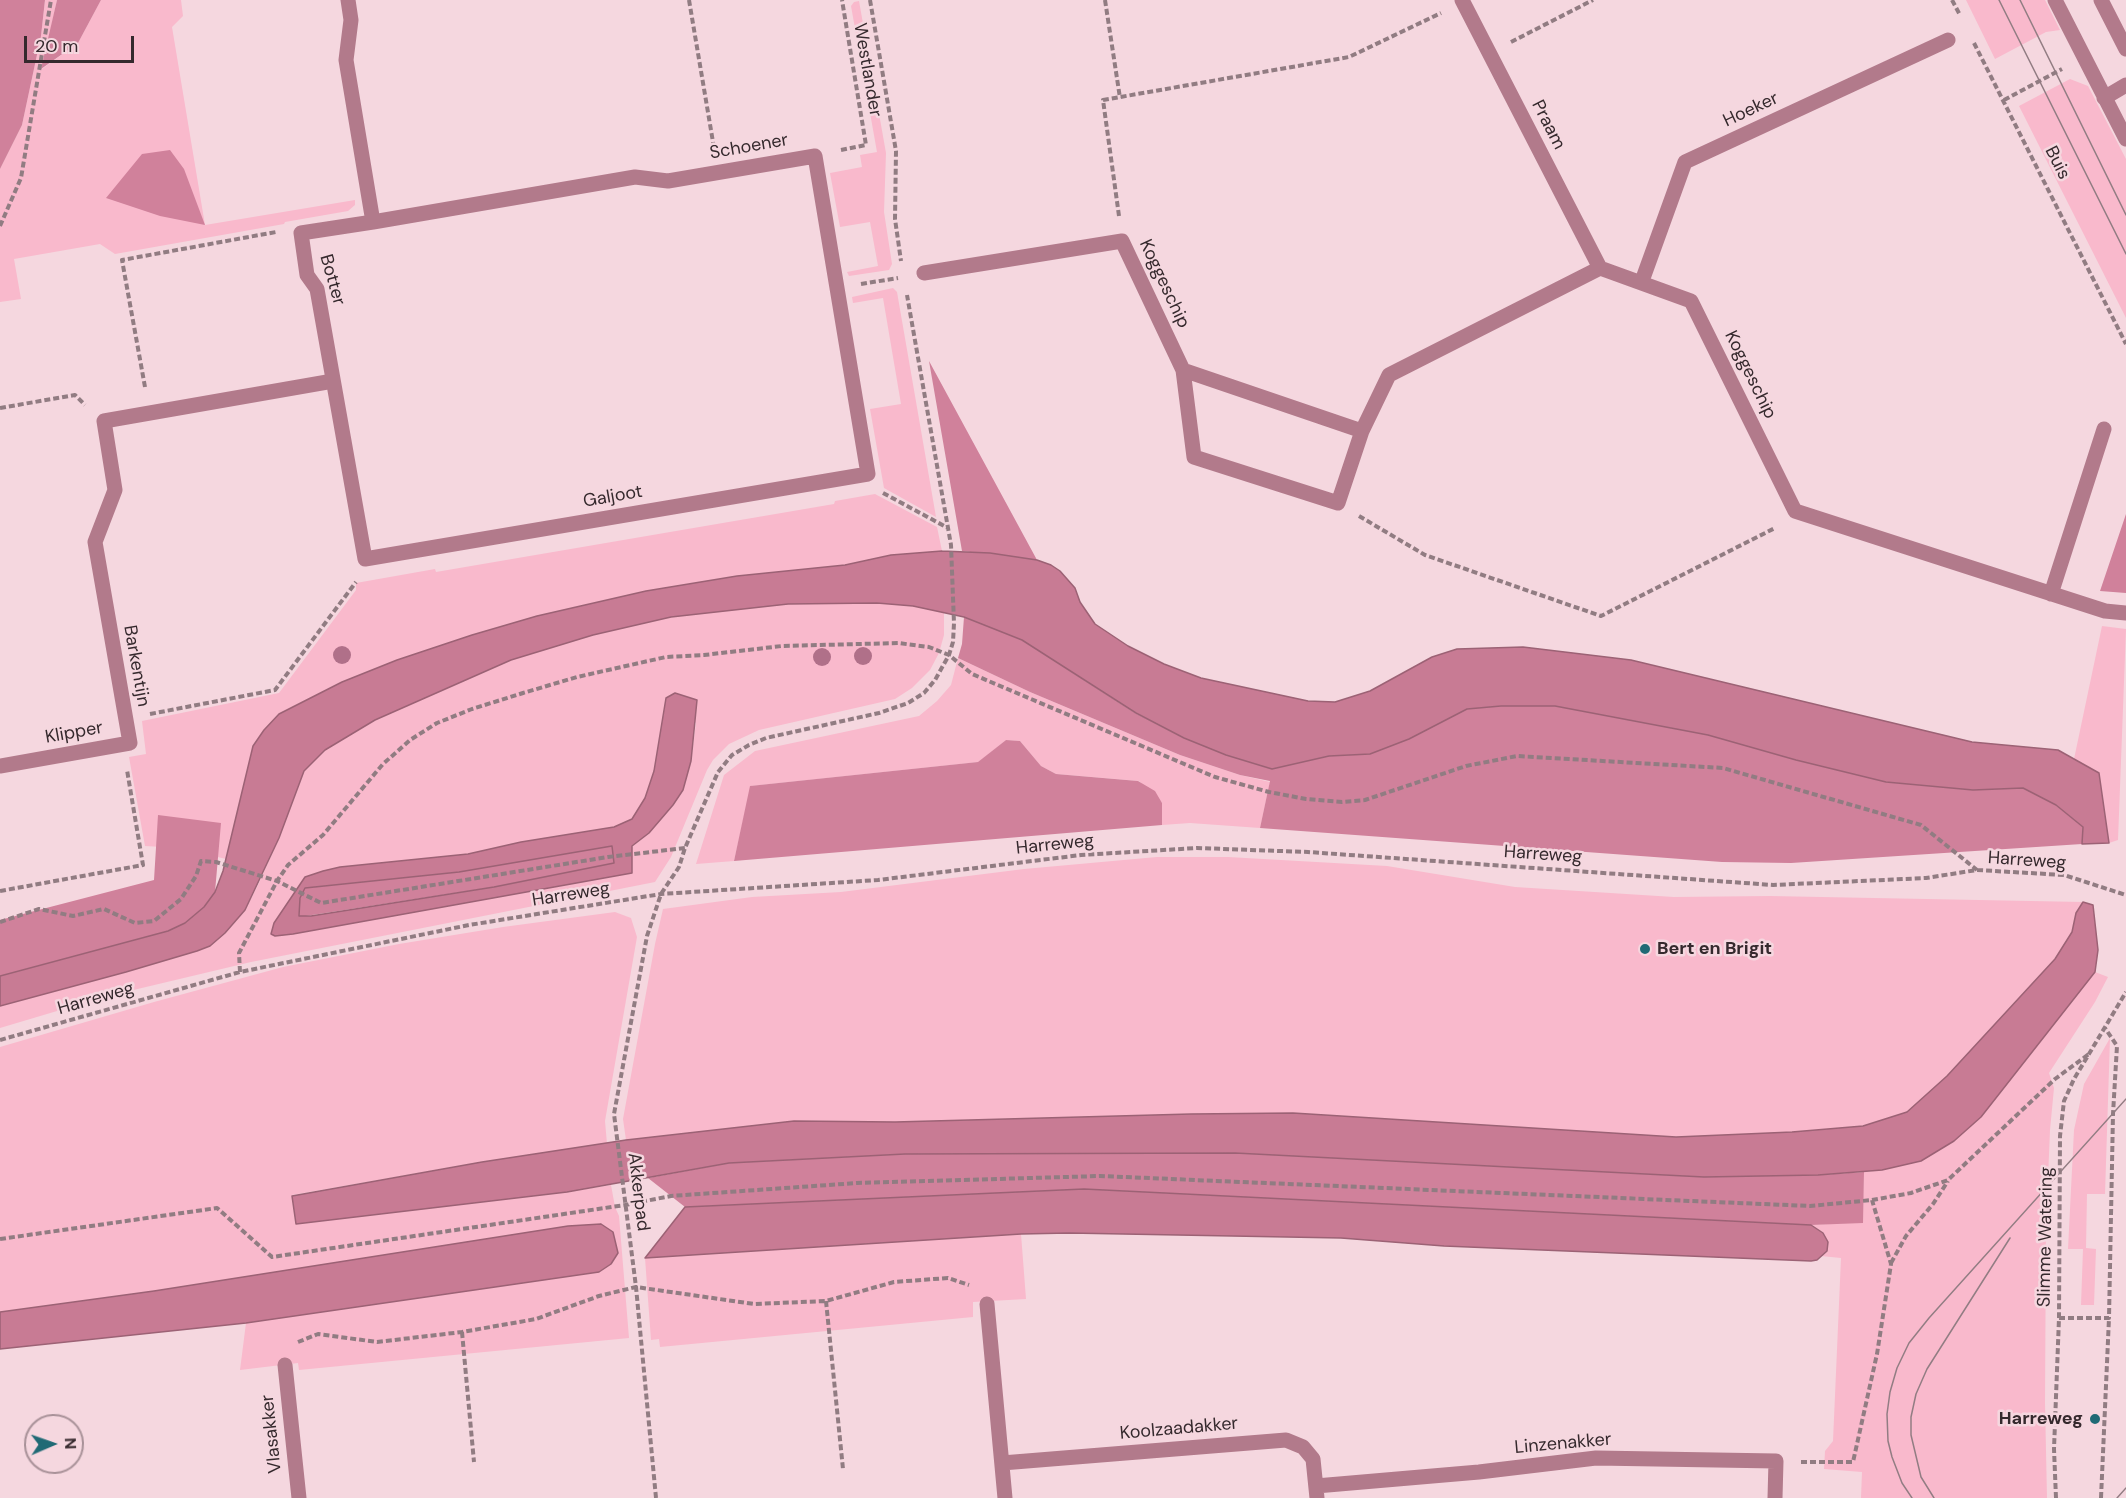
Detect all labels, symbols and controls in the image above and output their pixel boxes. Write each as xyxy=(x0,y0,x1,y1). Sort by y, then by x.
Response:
street label: Westlander xyxy=(848,21,886,119)
scale bar xyxy=(27,24,136,62)
text: 20 m xyxy=(35,34,78,58)
street label: Hoeker xyxy=(1720,88,1782,132)
street label: Praam xyxy=(1526,97,1570,153)
street label: Schoener xyxy=(708,129,790,165)
street label: Buis xyxy=(2040,143,2074,183)
street label: Koggeschip xyxy=(1134,236,1194,332)
street label: Botter xyxy=(314,252,350,308)
street label: Koggeschip xyxy=(1719,327,1781,423)
street label: Galjoot xyxy=(582,481,644,513)
street label: Barkentijn xyxy=(118,624,154,708)
street label: Klipper xyxy=(43,717,105,749)
street label: Harreweg xyxy=(1015,830,1095,860)
street label: Harreweg xyxy=(1503,841,1583,869)
street label: Harreweg xyxy=(1987,847,2067,875)
street label: Harreweg xyxy=(531,878,611,912)
place label: Bert en Brigit xyxy=(1657,938,1772,960)
marker: Bert en Brigit xyxy=(1638,942,1652,956)
street label: Harreweg xyxy=(55,978,137,1020)
street label: Akkerpad xyxy=(622,1152,654,1232)
street label: Slimme Watering xyxy=(2034,1167,2058,1307)
street label: Vlasakker xyxy=(257,1394,287,1474)
place label: Harreweg xyxy=(1999,1408,2083,1430)
marker: Harreweg xyxy=(2088,1412,2102,1426)
street label: Koolzaadakker xyxy=(1119,1413,1239,1445)
north arrow xyxy=(24,1414,84,1474)
street label: Linzenakker xyxy=(1514,1429,1612,1459)
text: N xyxy=(60,1437,81,1450)

